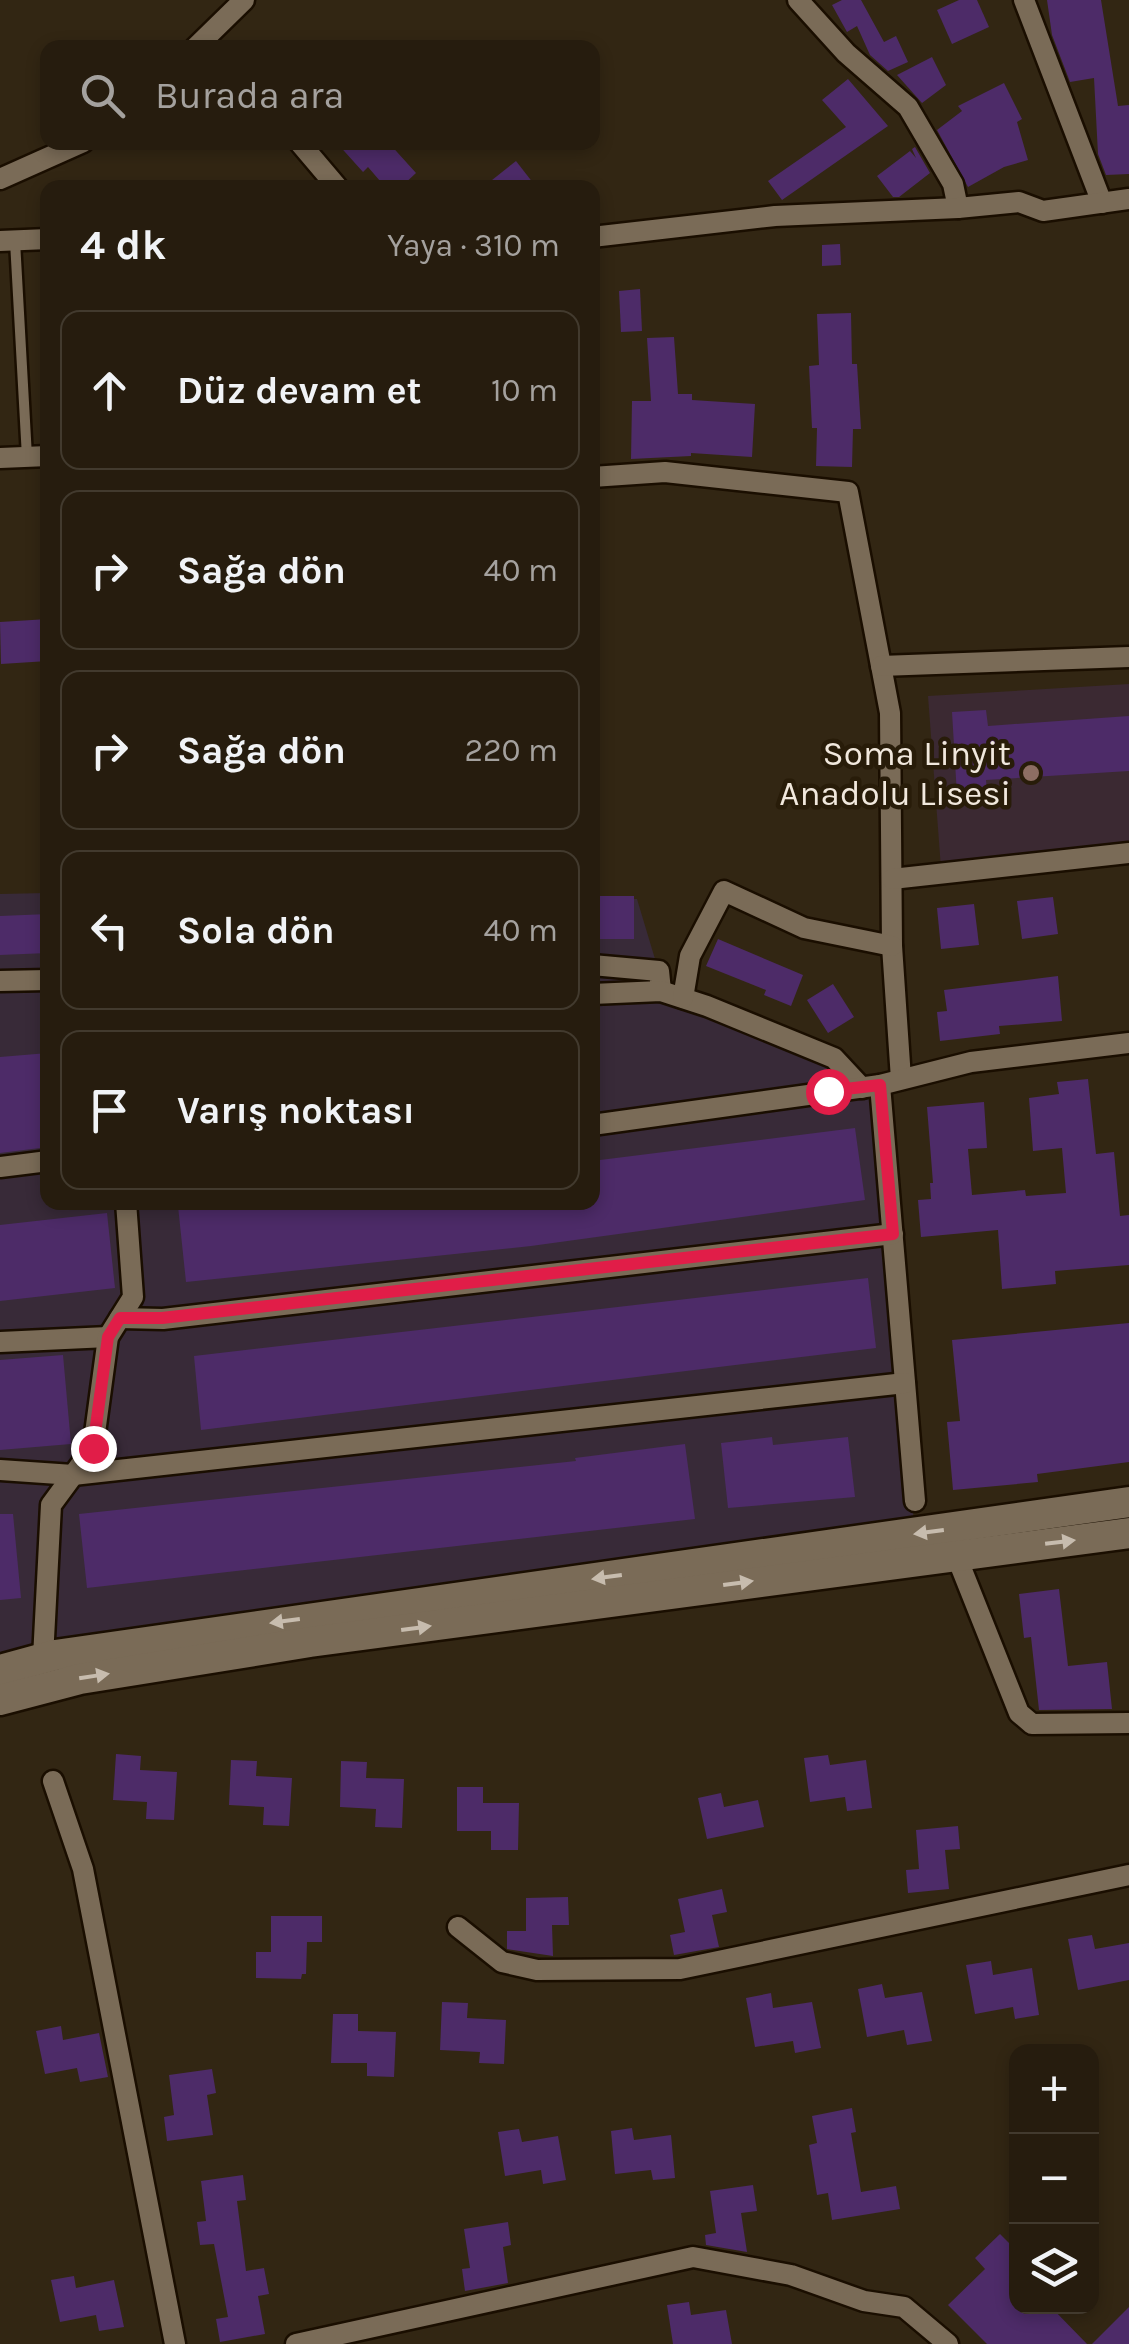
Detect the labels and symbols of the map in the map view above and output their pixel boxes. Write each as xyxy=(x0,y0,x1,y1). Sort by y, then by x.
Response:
place label: Soma Linyit Anadolu Lisesi xyxy=(779,733,1011,814)
marker: Soma Linyit Anadolu Lisesi xyxy=(1020,762,1042,784)
route start xyxy=(806,1069,852,1115)
route end xyxy=(71,1426,117,1472)
one-way arrow xyxy=(912,1524,944,1540)
one-way arrow xyxy=(1045,1534,1076,1550)
one-way arrow xyxy=(590,1569,622,1585)
one-way arrow xyxy=(722,1574,754,1590)
one-way arrow xyxy=(269,1614,300,1630)
one-way arrow xyxy=(400,1619,432,1635)
one-way arrow xyxy=(79,1668,111,1684)

